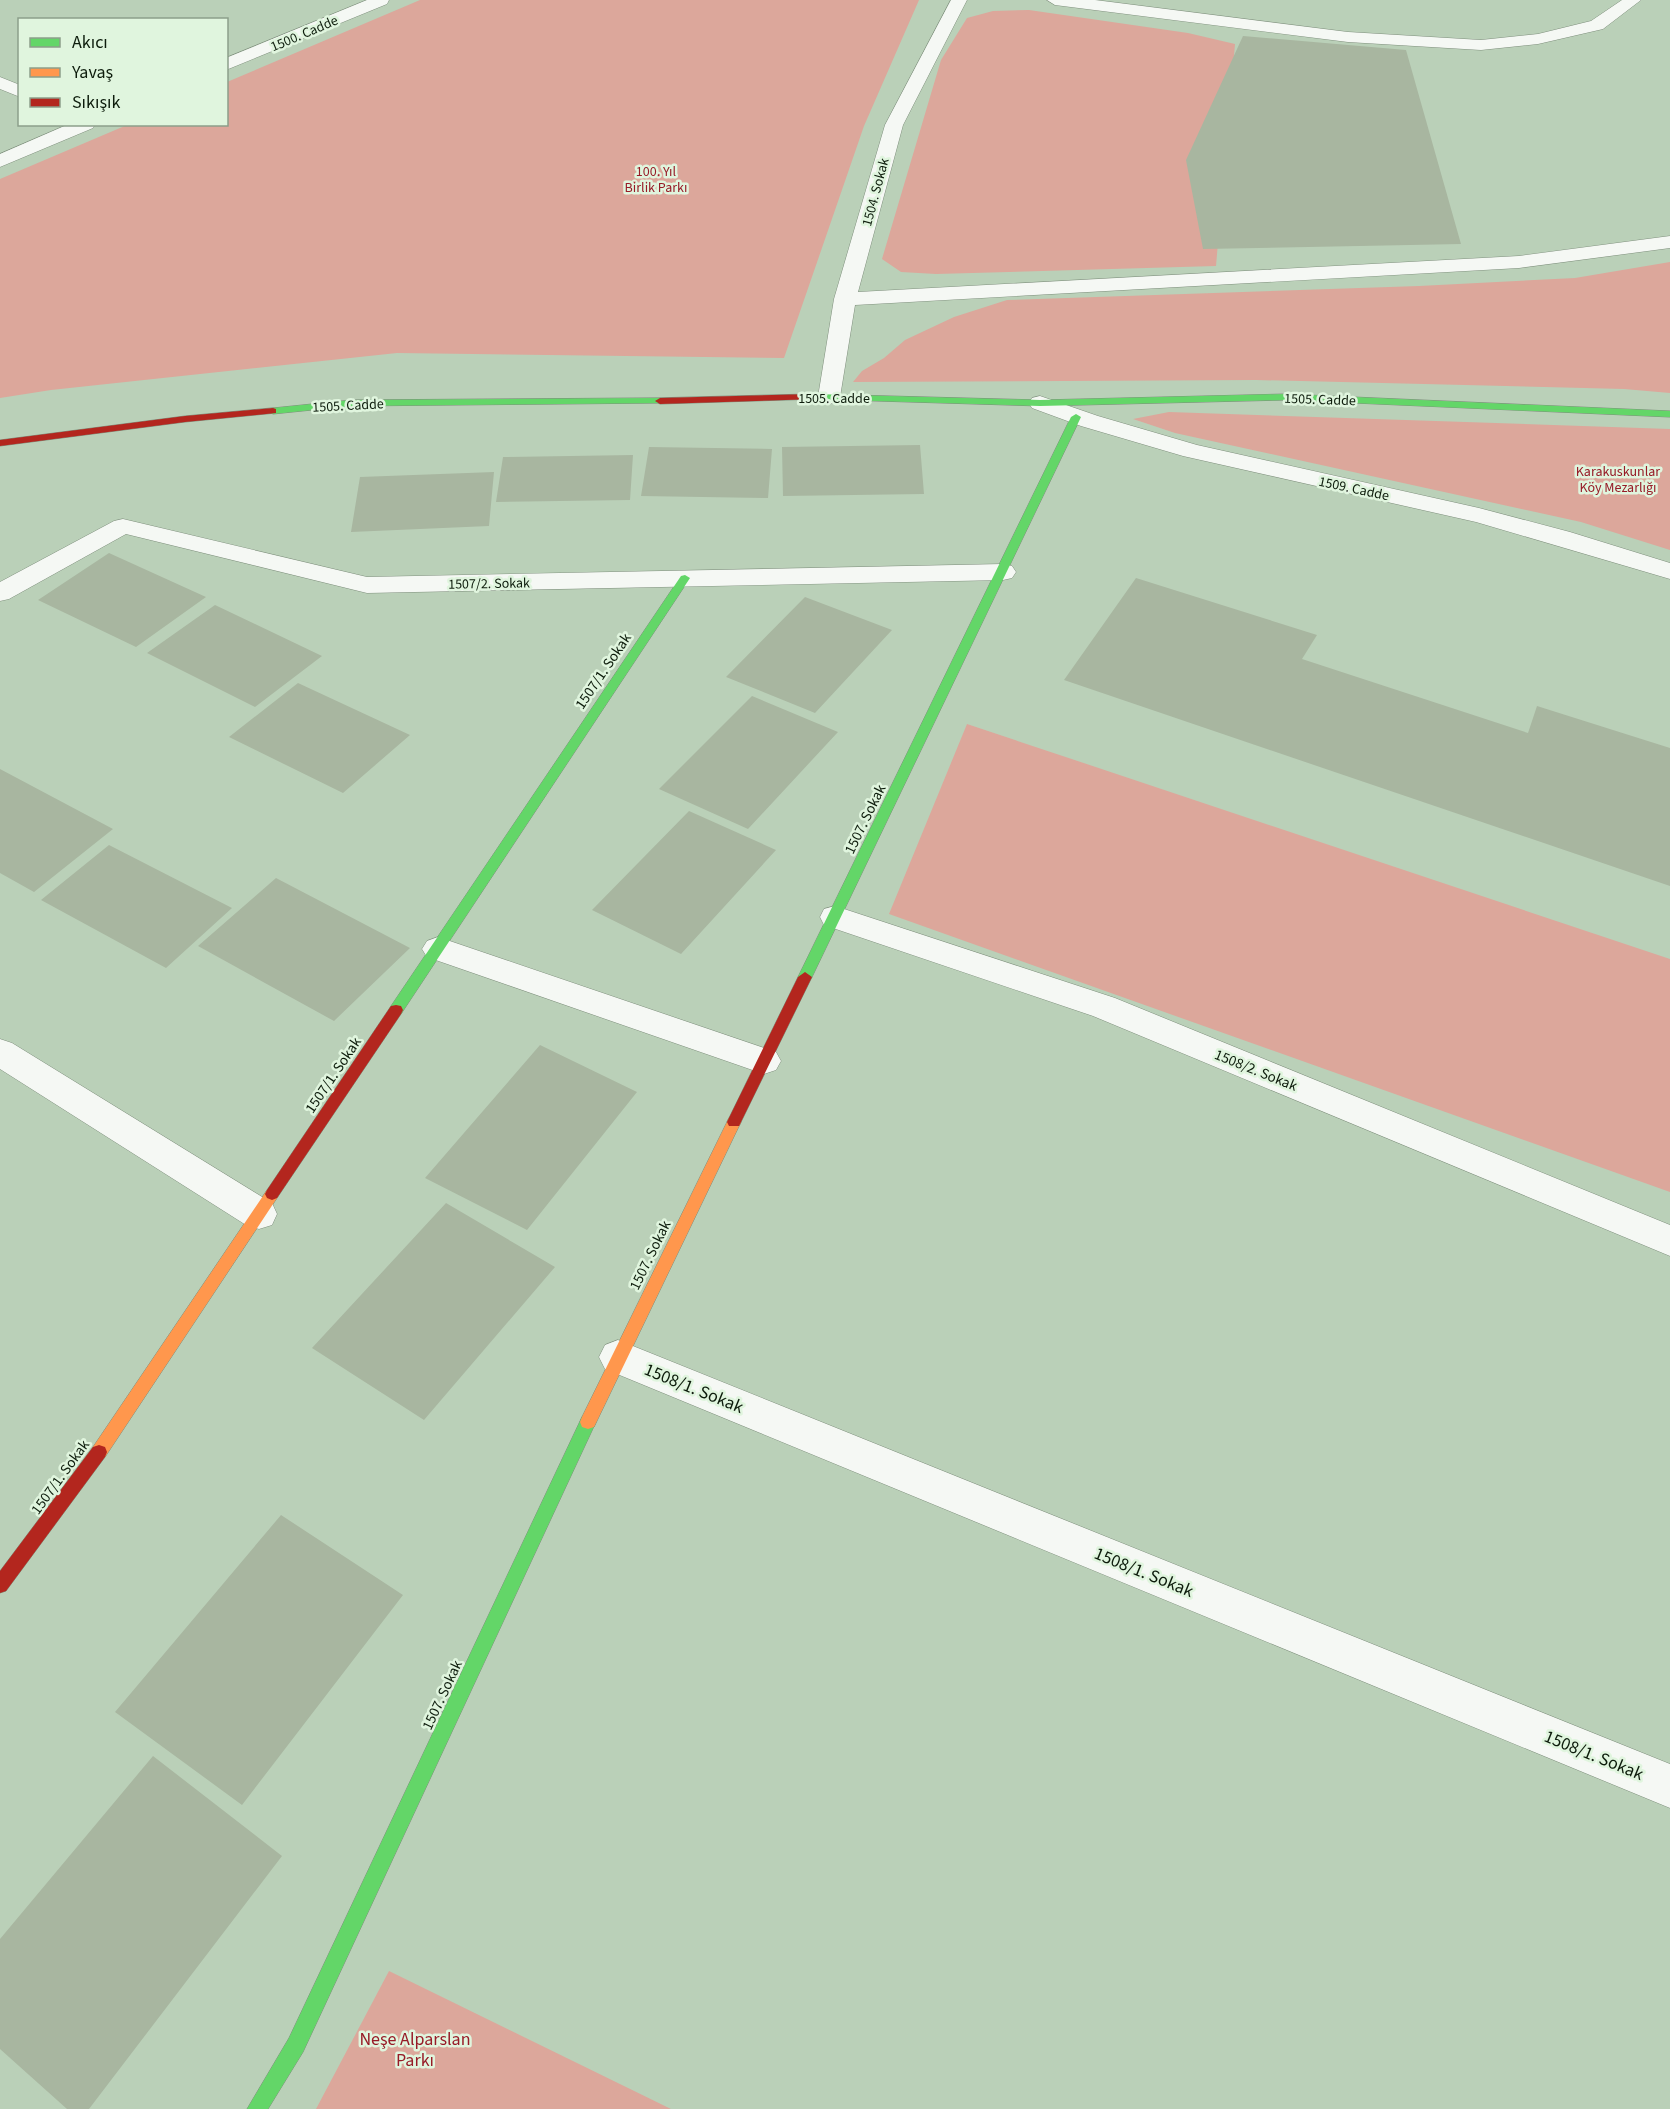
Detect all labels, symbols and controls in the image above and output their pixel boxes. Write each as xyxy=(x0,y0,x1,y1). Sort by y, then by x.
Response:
street label: 1500. Cadde xyxy=(268,11,341,57)
legend xyxy=(18,18,228,126)
text: Akıcı xyxy=(72,30,108,55)
text: Yavaş xyxy=(71,60,113,85)
text: Sıkışık xyxy=(72,90,120,115)
street label: 1504. Sokak xyxy=(857,156,895,229)
park label: 100. Yıl Birlik Parkı xyxy=(625,162,687,198)
street label: 1505. Cadde xyxy=(798,389,870,409)
street label: 1505. Cadde xyxy=(1284,389,1356,411)
street label: 1505. Cadde xyxy=(312,394,384,418)
park label: Karakuskunlar Köy Mezarlığı xyxy=(1576,462,1660,498)
street label: 1509. Cadde xyxy=(1317,472,1391,506)
street label: 1507/2. Sokak xyxy=(448,573,530,595)
street label: 1507/1. Sokak xyxy=(570,629,637,713)
street label: 1507. Sokak xyxy=(840,780,892,858)
street label: 1507/1. Sokak xyxy=(300,1033,367,1117)
street label: 1508/2. Sokak xyxy=(1211,1044,1301,1097)
street label: 1507. Sokak xyxy=(625,1216,677,1294)
street label: 1508/1. Sokak xyxy=(640,1357,747,1420)
street label: 1507/1. Sokak xyxy=(26,1435,95,1519)
street label: 1508/1. Sokak xyxy=(1090,1541,1197,1604)
street label: 1507. Sokak xyxy=(417,1656,468,1734)
street label: 1508/1. Sokak xyxy=(1540,1724,1647,1787)
park label: Neşe Alparslan Parkı xyxy=(359,2027,471,2073)

